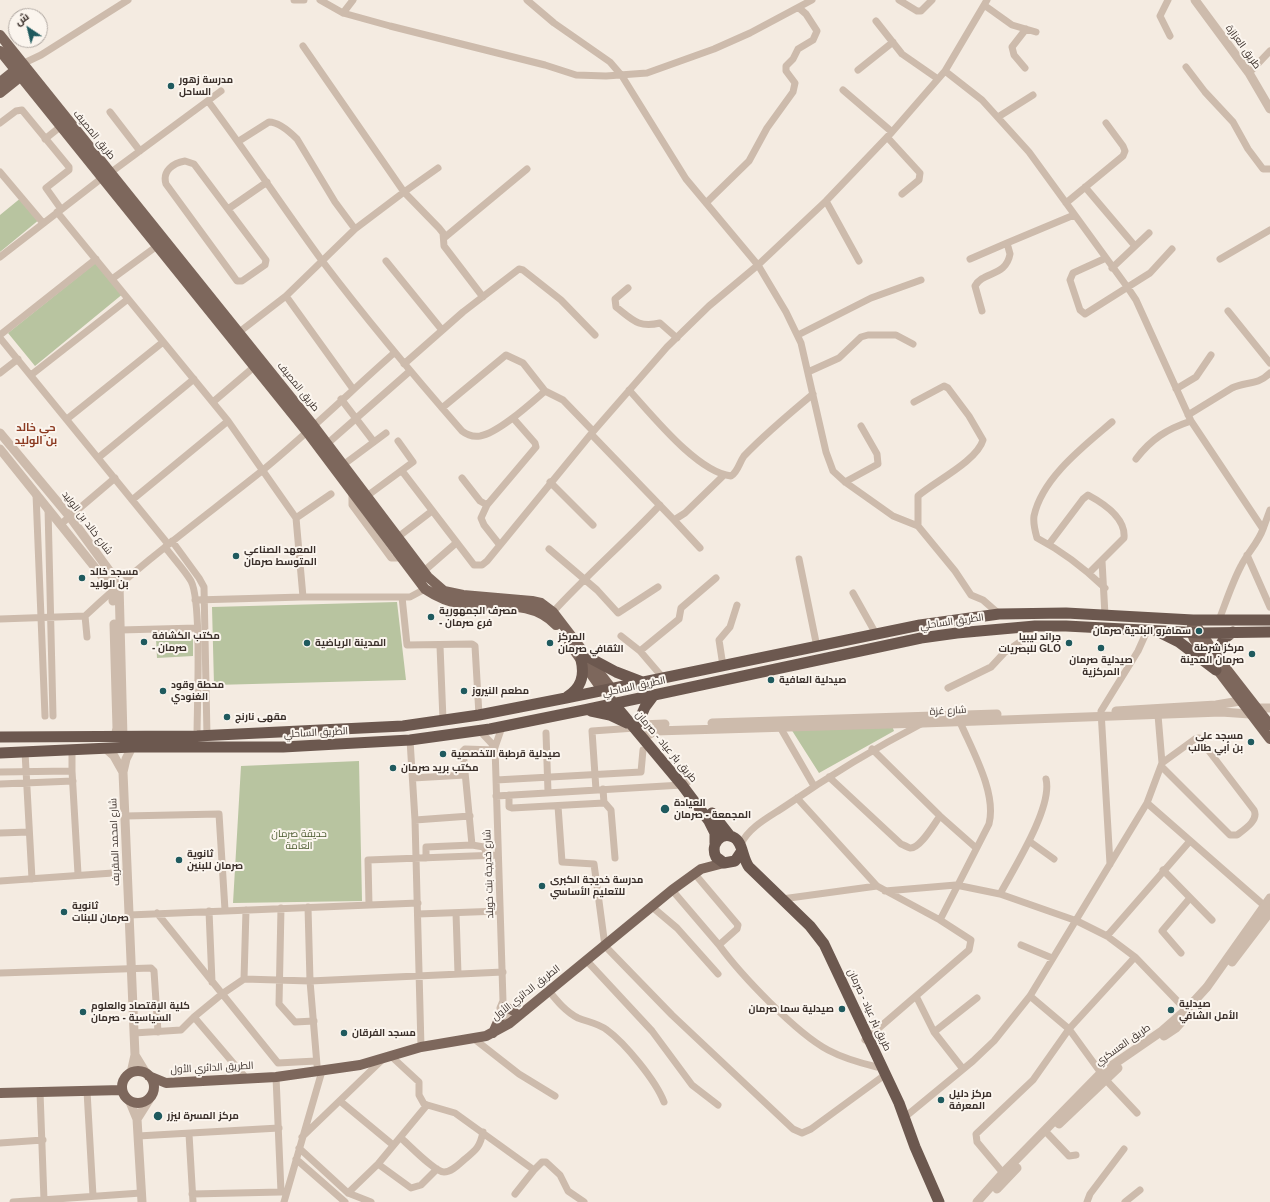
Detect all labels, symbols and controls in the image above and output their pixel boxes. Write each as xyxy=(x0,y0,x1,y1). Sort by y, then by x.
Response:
north arrow xyxy=(8,8,48,48)
text: ش xyxy=(12,10,31,28)
street label: طريق العزازة xyxy=(1223,23,1263,71)
place label: مدرسة زهور الساحل xyxy=(179,74,233,98)
marker: مدرسة زهور الساحل xyxy=(166,81,176,91)
street label: طريق المصيف xyxy=(71,108,117,162)
street label: طريق المصيف xyxy=(275,360,321,414)
district label: حي خالد بن الوليد xyxy=(15,421,57,447)
street label: شارع خالد بن الوليد xyxy=(59,489,115,557)
place label: المعهد الصناعي المتوسط صرمان xyxy=(244,544,317,568)
marker: المعهد الصناعي المتوسط صرمان xyxy=(231,551,241,561)
place label: مسجد خالد بن الوليد xyxy=(90,566,138,590)
marker: مسجد خالد بن الوليد xyxy=(77,573,87,583)
place label: مصرف الجمهورية - فرع صرمان xyxy=(439,605,517,628)
marker: مصرف الجمهورية - فرع صرمان xyxy=(426,612,436,622)
street label: الطريق الساحلي xyxy=(919,612,985,632)
place label: سمافرو البلدية صرمان xyxy=(1093,625,1191,637)
marker: سمافرو البلدية صرمان xyxy=(1194,626,1204,636)
place label: مكتب الكشافة - صرمان xyxy=(152,630,220,654)
place label: المركز الثقافي صرمان xyxy=(558,631,624,654)
place label: جراند ليبيا للبصريات GLO xyxy=(998,631,1061,654)
marker: مكتب الكشافة - صرمان xyxy=(139,637,149,647)
place label: المدينة الرياضية xyxy=(315,637,386,649)
marker: المدينة الرياضية xyxy=(302,638,312,648)
marker: المركز الثقافي صرمان xyxy=(545,638,555,648)
marker: جراند ليبيا للبصريات GLO xyxy=(1064,638,1074,648)
place label: مركز شرطة صرمان المدينة xyxy=(1180,642,1244,666)
marker: صيدلية صرمان المركزية xyxy=(1096,643,1106,653)
marker: مركز شرطة صرمان المدينة xyxy=(1247,649,1257,659)
place label: صيدلية صرمان المركزية xyxy=(1069,654,1133,678)
street label: الطريق الساحلي xyxy=(601,674,667,700)
place label: صيدلية العافية xyxy=(779,674,846,686)
marker: صيدلية العافية xyxy=(766,675,776,685)
place label: محطة وقود الغنودي xyxy=(171,679,224,702)
place label: مطعم النيروز xyxy=(472,685,529,697)
marker: محطة وقود الغنودي xyxy=(158,686,168,696)
marker: مطعم النيروز xyxy=(459,686,469,696)
street label: شارع غزة xyxy=(929,704,967,718)
street label: طريق بئر عياد - صرمان xyxy=(633,709,699,785)
place label: مقهى نارنج xyxy=(235,711,287,723)
marker: مقهى نارنج xyxy=(222,712,232,722)
street label: الطريق الساحلي xyxy=(284,725,348,741)
place label: مسجد علي بن أبي طالب xyxy=(1188,730,1243,754)
marker: مسجد علي بن أبي طالب xyxy=(1246,737,1256,747)
place label: صيدلية قرطبة التخصصية xyxy=(451,748,560,760)
marker: صيدلية قرطبة التخصصية xyxy=(438,749,448,759)
place label: مكتب بريد صرمان xyxy=(401,762,478,774)
marker: مكتب بريد صرمان xyxy=(388,763,398,773)
place label: العيادة المجمعة - صرمان xyxy=(674,797,751,820)
street label: شارع امحمد المقريف xyxy=(107,798,123,886)
marker: العيادة المجمعة - صرمان xyxy=(659,803,671,815)
park label: حديقة صرمان العامة xyxy=(271,828,327,852)
street label: شارع خديجة بنت خويلد xyxy=(481,829,497,919)
place label: ثانوية صرمان للبنين xyxy=(187,848,243,872)
marker: ثانوية صرمان للبنين xyxy=(174,855,184,865)
place label: مدرسة خديجة الكبرى للتعليم الأساسي xyxy=(550,874,643,898)
marker: مدرسة خديجة الكبرى للتعليم الأساسي xyxy=(537,881,547,891)
place label: ثانوية صرمان للبنات xyxy=(72,900,129,924)
marker: ثانوية صرمان للبنات xyxy=(59,907,69,917)
street label: الطريق الدائري الأول xyxy=(490,963,562,1023)
street label: طريق بئر عياد - صرمان xyxy=(845,967,893,1053)
place label: صيدلية الأمل الشافي xyxy=(1179,998,1238,1022)
place label: كلية الإقتصاد والعلوم السياسية - صرمان xyxy=(91,1000,190,1024)
place label: صيدلية سما صرمان xyxy=(749,1003,834,1015)
marker: صيدلية سما صرمان xyxy=(837,1004,847,1014)
marker: صيدلية الأمل الشافي xyxy=(1166,1005,1176,1015)
marker: كلية الإقتصاد والعلوم السياسية - صرمان xyxy=(78,1007,88,1017)
street label: طريق العسكري xyxy=(1093,1022,1153,1068)
place label: مسجد الفرقان xyxy=(352,1027,416,1039)
marker: مسجد الفرقان xyxy=(339,1028,349,1038)
street label: الطريق الدائري الأول xyxy=(170,1060,254,1076)
place label: مركز دليل المعرفة xyxy=(949,1088,992,1112)
marker: مركز دليل المعرفة xyxy=(936,1095,946,1105)
marker: مركز المسرة ليزر xyxy=(152,1110,164,1122)
place label: مركز المسرة ليزر xyxy=(167,1110,239,1122)

